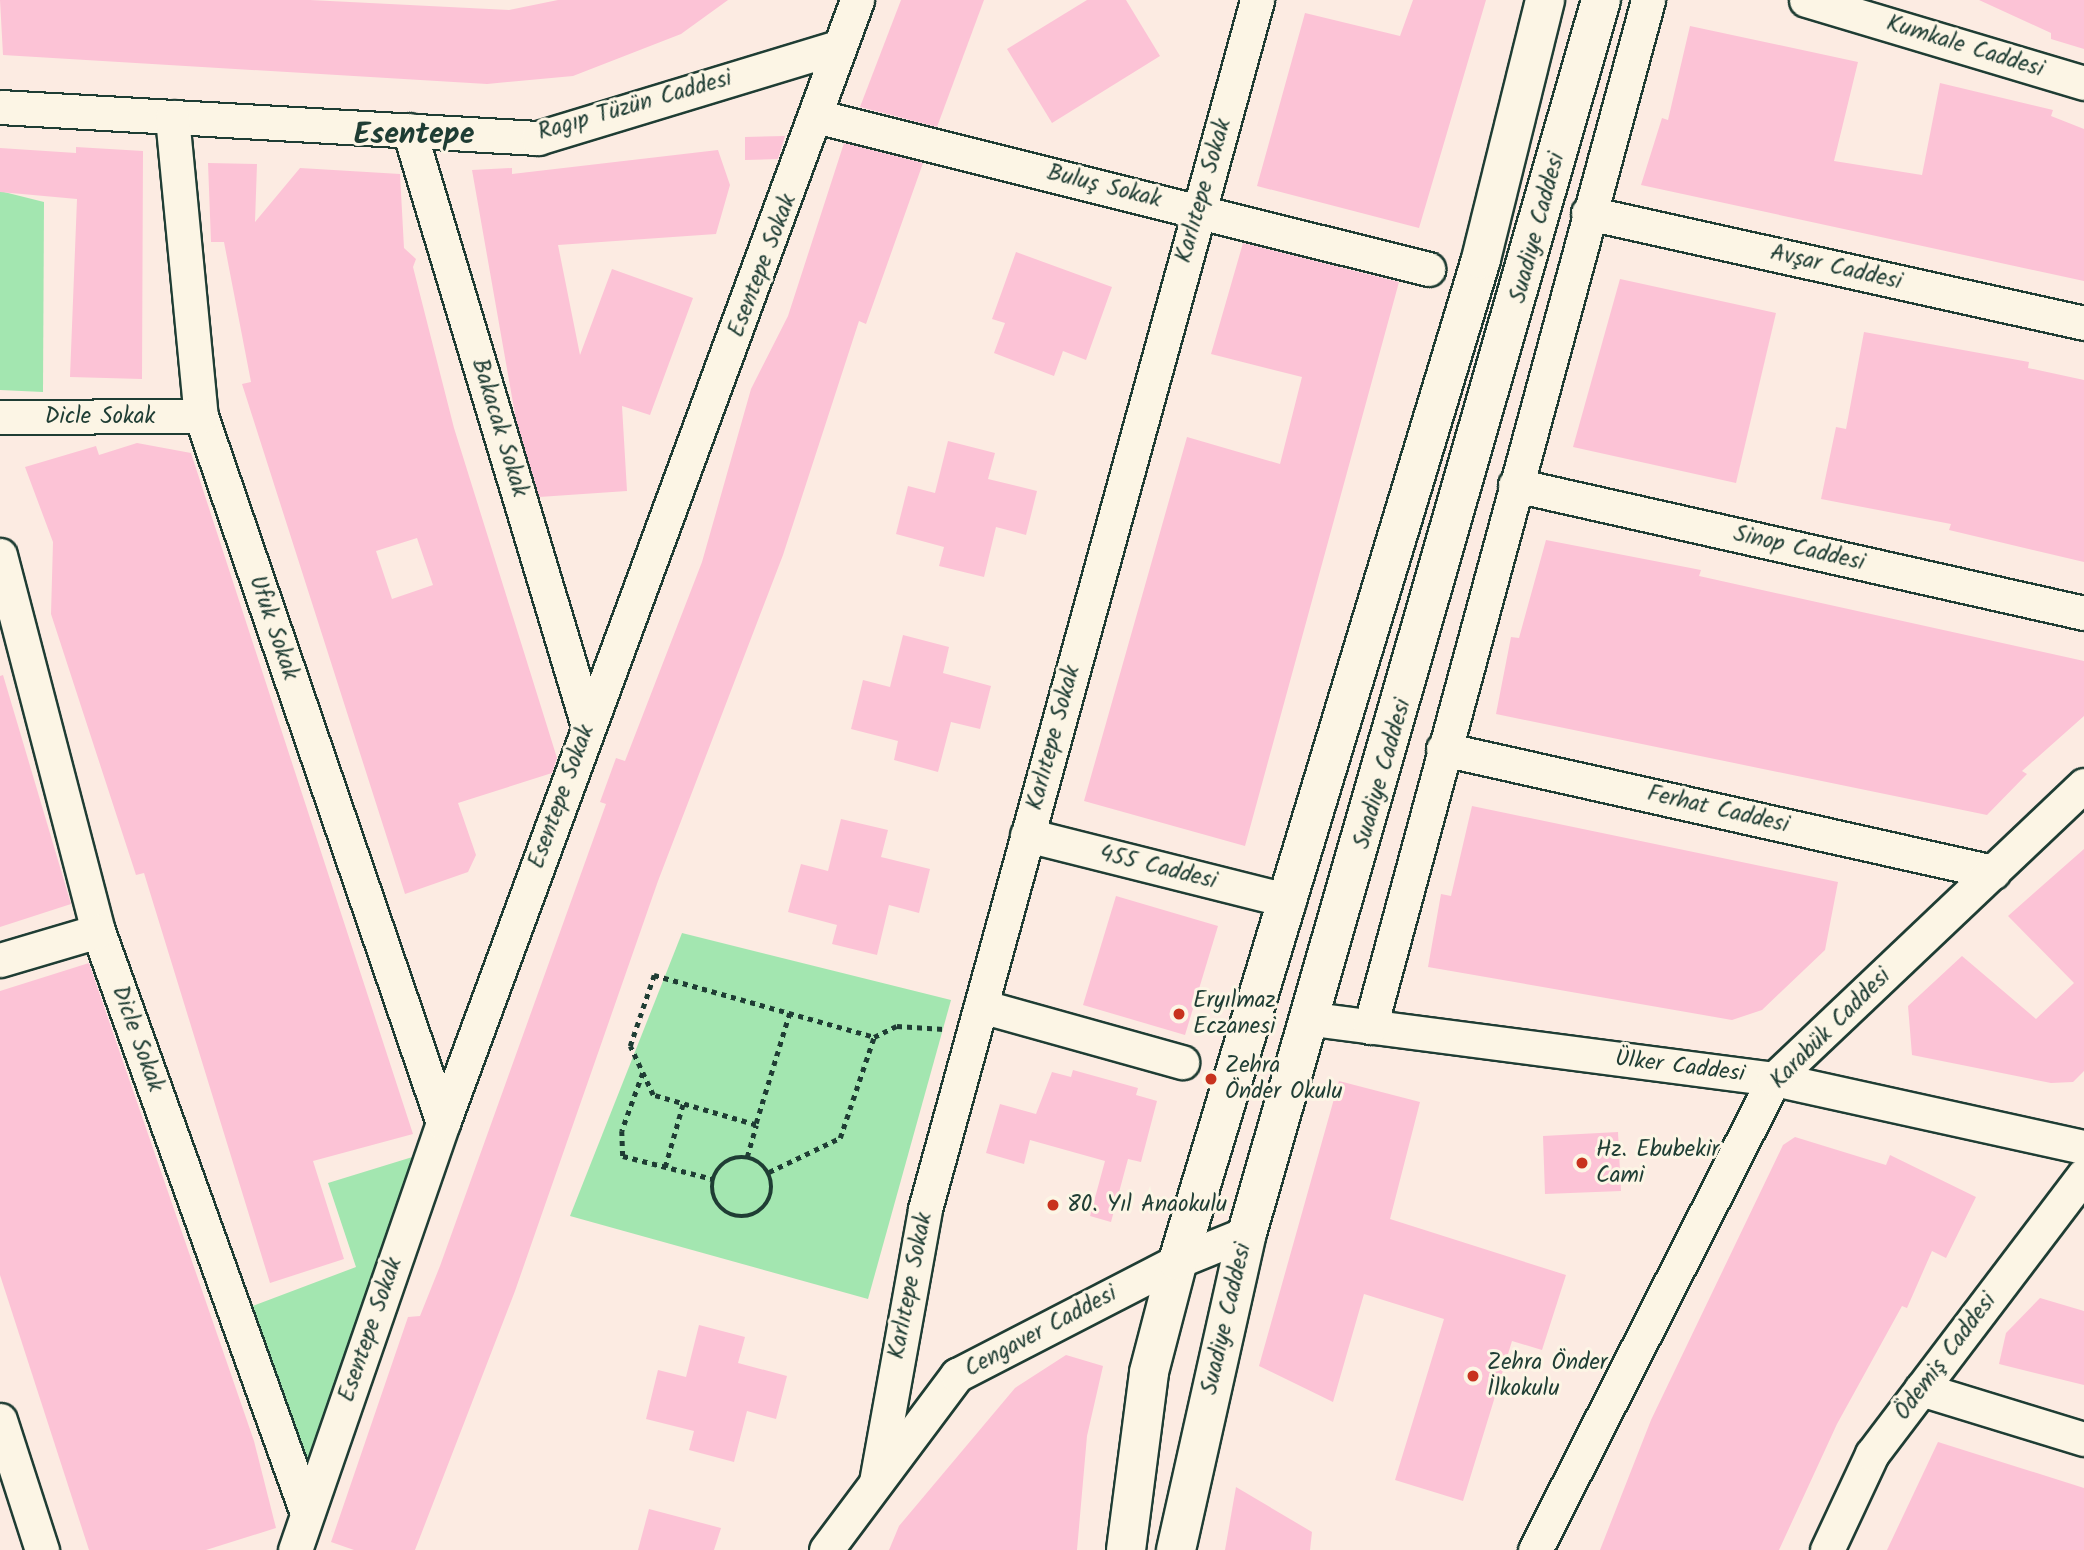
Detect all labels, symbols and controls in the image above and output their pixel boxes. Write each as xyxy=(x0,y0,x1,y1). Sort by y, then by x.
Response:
street label: Kumkale Caddesi xyxy=(1883,10,2047,84)
street label: Ragıp Tüzün Caddesi xyxy=(535,65,735,147)
street label: Karlıtepe Sokak xyxy=(1170,116,1238,266)
district label: Esentepe xyxy=(354,117,474,153)
street label: Suadiye Caddesi xyxy=(1505,150,1571,306)
street label: Buluş Sokak xyxy=(1044,160,1164,214)
street label: Esentepe Sokak xyxy=(723,191,803,341)
street label: Avşar Caddesi xyxy=(1767,239,1905,297)
street label: Bakacak Sokak xyxy=(465,356,533,500)
street label: Dicle Sokak xyxy=(45,403,155,431)
street label: Sinop Caddesi xyxy=(1731,521,1867,577)
street label: Ufuk Sokak xyxy=(242,572,304,684)
street label: Karlıtepe Sokak xyxy=(1021,663,1087,813)
street label: Suadiye Caddesi xyxy=(1348,696,1418,852)
street label: Esentepe Sokak xyxy=(523,721,601,873)
street label: Ferhat Caddesi xyxy=(1645,780,1791,840)
street label: 455 Caddesi xyxy=(1097,840,1219,896)
street label: Karabük Caddesi xyxy=(1765,963,1897,1095)
street label: Dicle Sokak xyxy=(105,982,169,1096)
place label: Eryılmaz Eczanesi xyxy=(1193,987,1276,1041)
marker: Eryılmaz Eczanesi xyxy=(1171,1006,1187,1022)
street label: Ülker Caddesi xyxy=(1614,1045,1746,1089)
place label: Zehra Önder Okulu xyxy=(1225,1052,1343,1106)
marker: Zehra Önder Okulu xyxy=(1203,1071,1219,1087)
place label: Hz. Ebubekir Cami xyxy=(1596,1136,1719,1190)
marker: Hz. Ebubekir Cami xyxy=(1574,1155,1590,1171)
place label: 80. Yıl Anaokulu xyxy=(1067,1191,1227,1219)
marker: 80. Yıl Anaokulu xyxy=(1045,1197,1061,1213)
street label: Karlıtepe Sokak xyxy=(883,1211,939,1361)
street label: Suadiye Caddesi xyxy=(1196,1241,1258,1397)
street label: Esentepe Sokak xyxy=(333,1254,409,1406)
street label: Cengaver Caddesi xyxy=(960,1280,1122,1384)
street label: Ödemiş Caddesi xyxy=(1889,1288,2003,1426)
place label: Zehra Önder İlkokulu xyxy=(1487,1349,1607,1403)
marker: Zehra Önder İlkokulu xyxy=(1465,1368,1481,1384)

